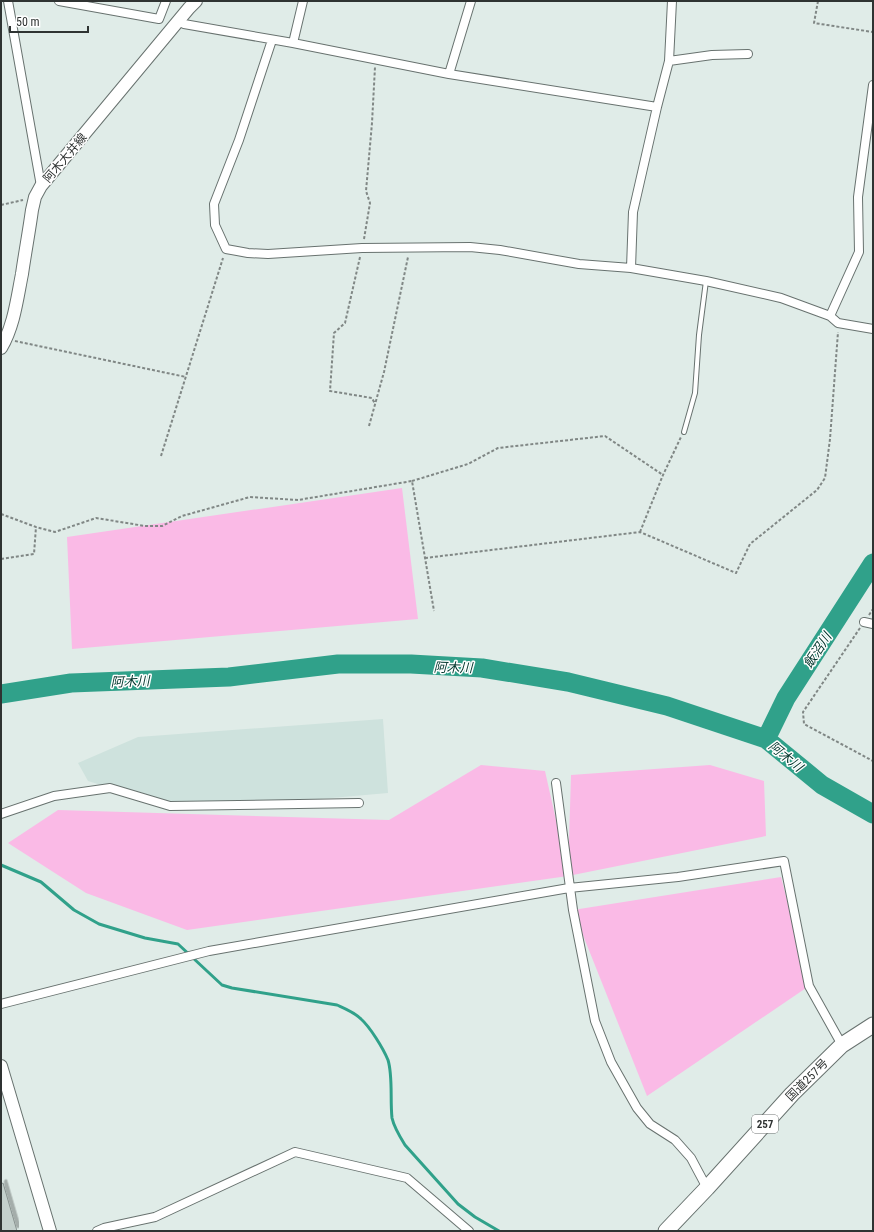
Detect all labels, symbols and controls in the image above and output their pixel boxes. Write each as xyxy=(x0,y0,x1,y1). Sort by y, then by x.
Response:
scale bar xyxy=(10,8,88,34)
text: 50 m xyxy=(16,15,40,29)
street label: 阿木大井線 xyxy=(40,131,90,185)
water label: 飯沼川 xyxy=(801,628,835,671)
water label: 阿木川 xyxy=(433,660,475,675)
water label: 阿木川 xyxy=(110,673,152,690)
water label: 阿木川 xyxy=(766,738,807,776)
street label: 国道257号 xyxy=(783,1056,831,1104)
road number: 257 xyxy=(752,1115,778,1133)

